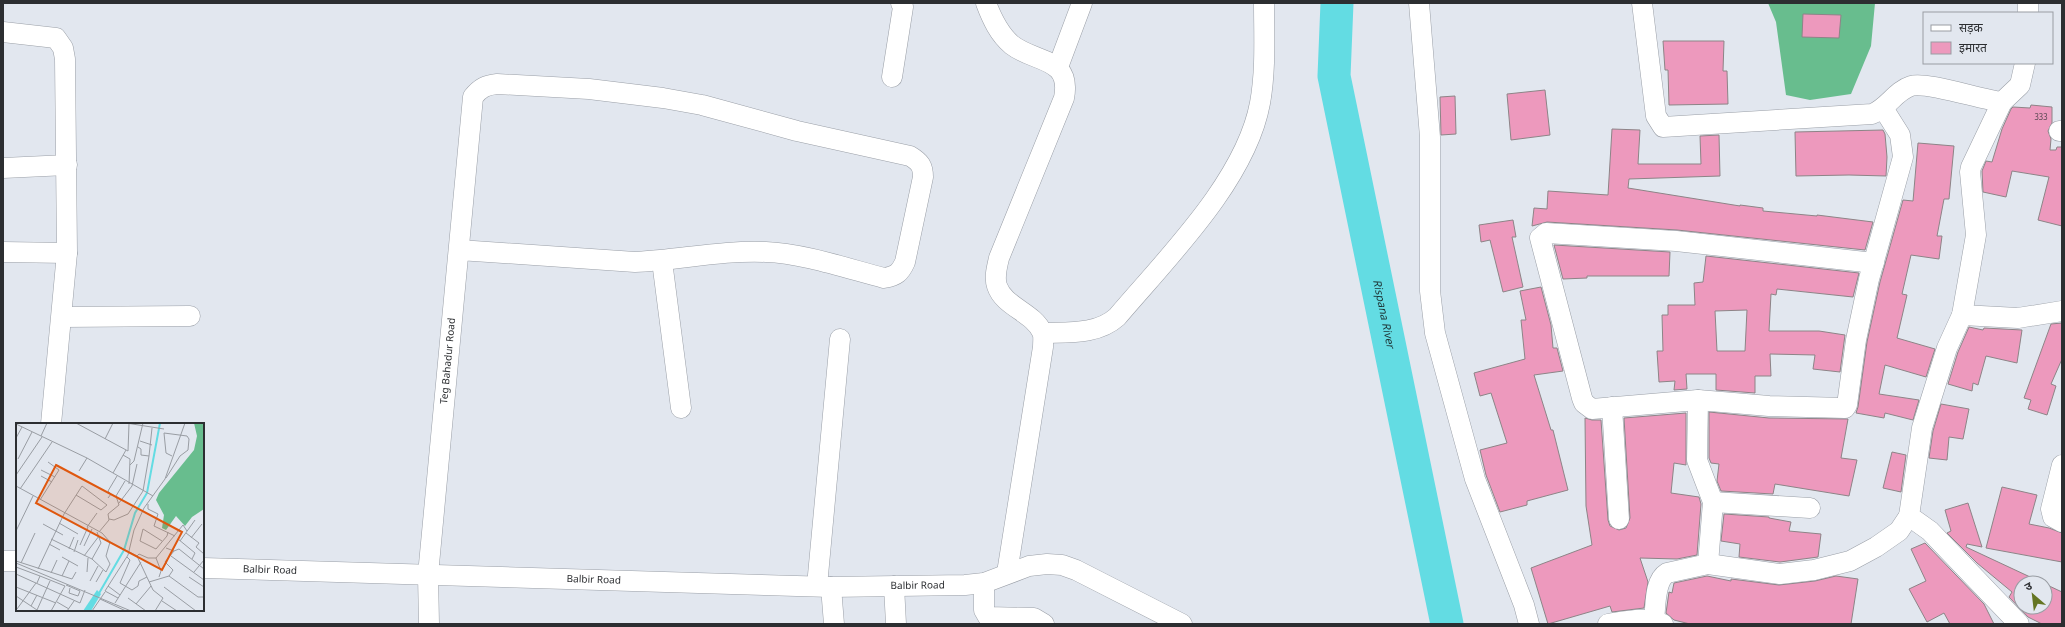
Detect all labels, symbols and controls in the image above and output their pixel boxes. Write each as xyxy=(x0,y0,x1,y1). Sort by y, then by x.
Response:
legend xyxy=(1923,12,2053,64)
text: सड़क xyxy=(1959,21,1984,37)
text: इमारत xyxy=(1959,41,1988,57)
house number: 333 xyxy=(2034,113,2048,123)
water label: Rispana River xyxy=(1369,278,1397,351)
street label: Teg Bahadur Road xyxy=(438,317,459,405)
inset map xyxy=(16,423,204,611)
street label: Balbir Road xyxy=(243,563,297,577)
street label: Balbir Road xyxy=(566,573,621,587)
north arrow xyxy=(2013,575,2053,615)
street label: Balbir Road xyxy=(890,579,945,593)
text: उ xyxy=(2023,579,2035,595)

